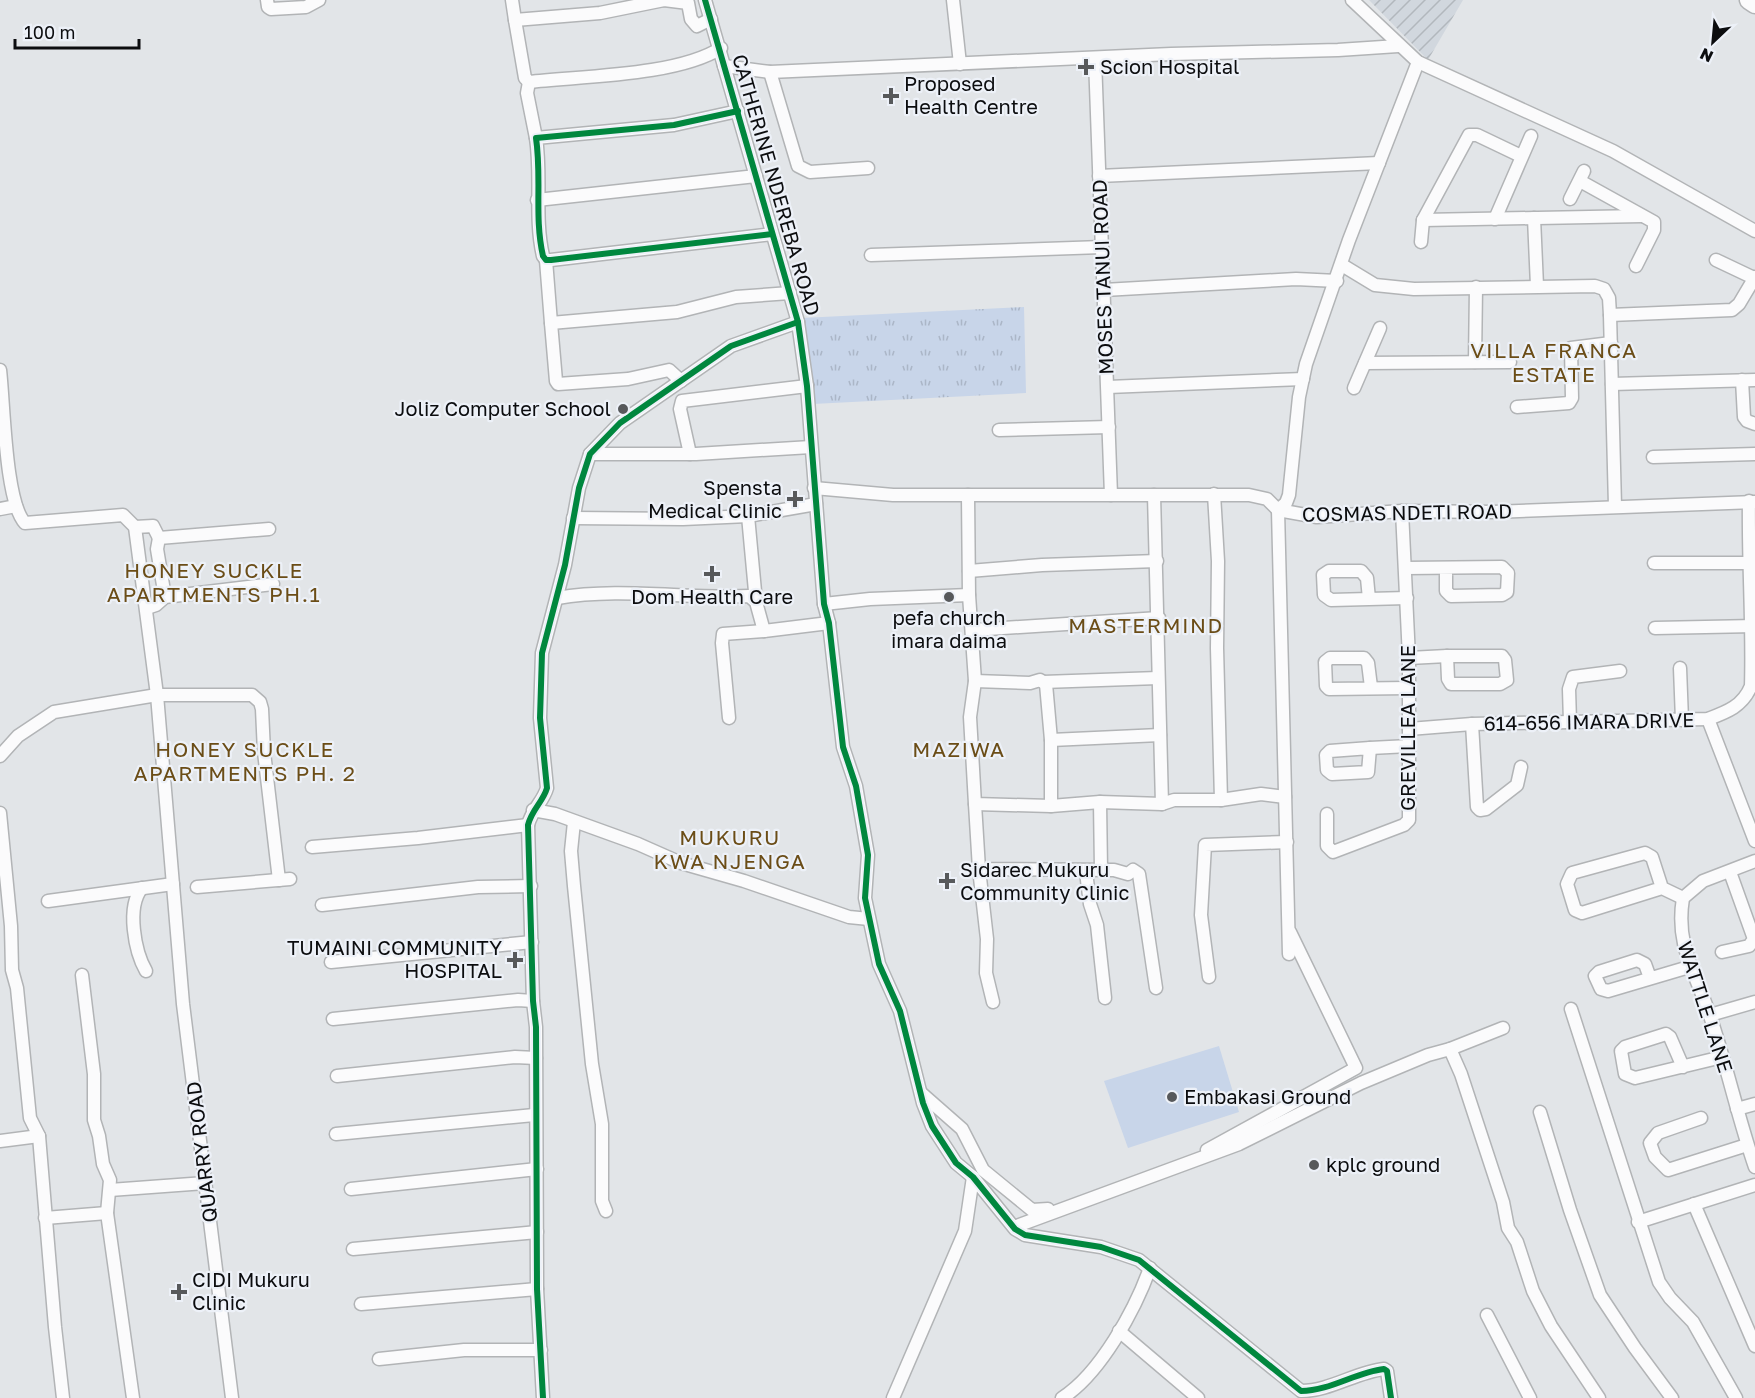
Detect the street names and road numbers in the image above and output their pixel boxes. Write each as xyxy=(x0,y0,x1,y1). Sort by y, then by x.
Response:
street label: CATHERINE NDEREBA ROAD xyxy=(728,51,826,318)
street label: MOSES TANUI ROAD xyxy=(1087,179,1117,375)
street label: COSMAS NDETI ROAD xyxy=(1302,498,1512,526)
street label: GREVILLEA LANE xyxy=(1395,645,1419,811)
street label: 614-656 IMARA DRIVE xyxy=(1483,707,1695,735)
street label: WATTLE LANE xyxy=(1673,938,1739,1075)
street label: QUARRY ROAD xyxy=(180,1080,222,1224)

